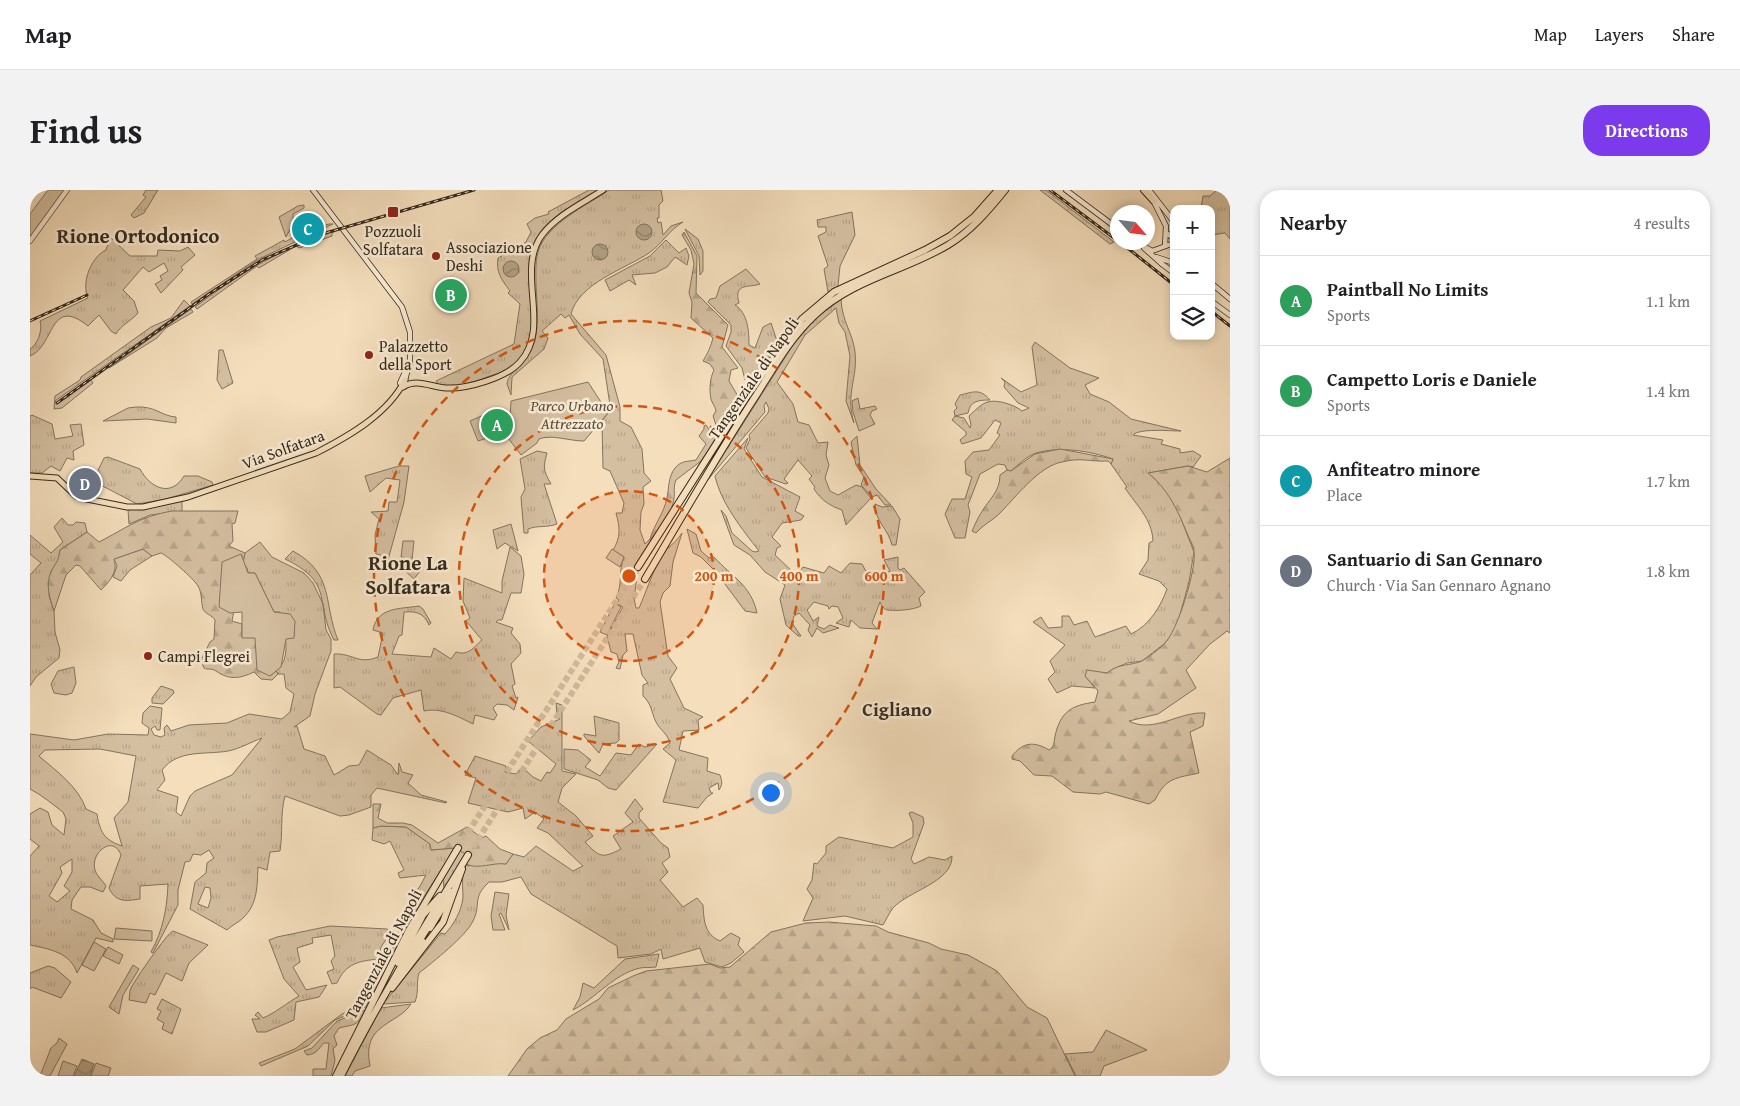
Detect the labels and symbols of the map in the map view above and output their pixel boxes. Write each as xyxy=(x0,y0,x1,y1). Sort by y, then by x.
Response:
marker: Pozzuoli Solfatara xyxy=(386,205,400,219)
north arrow xyxy=(1110,205,1155,250)
pin: C xyxy=(292,210,324,248)
place label: Pozzuoli Solfatara xyxy=(363,219,424,261)
district label: Rione Ortodonico xyxy=(56,220,220,251)
place label: Associazione Deshi xyxy=(446,235,532,277)
marker: Associazione Deshi xyxy=(430,250,442,262)
pin: B xyxy=(435,276,467,314)
street label: Tangenziale di Napoli xyxy=(702,312,804,444)
place label: Palazzetto della Sport xyxy=(379,334,452,376)
marker: Palazzetto della Sport xyxy=(363,349,375,361)
park label: Parco Urbano Attrezzato xyxy=(530,393,614,435)
pin: A xyxy=(481,406,513,444)
street label: Via Solfatara xyxy=(238,423,328,475)
pin: D xyxy=(69,465,101,503)
district label: Rione La Solfatara xyxy=(365,547,451,602)
text: 200 m xyxy=(694,565,734,586)
text: 400 m xyxy=(779,565,819,586)
text: 600 m xyxy=(864,565,904,586)
centre of rings xyxy=(620,567,638,585)
place label: Campi Flegrei xyxy=(158,644,251,668)
marker: Campi Flegrei xyxy=(142,650,154,662)
district label: Cigliano xyxy=(862,695,932,723)
your location xyxy=(758,780,784,806)
street label: Tangenziale di Napoli xyxy=(339,884,428,1023)

